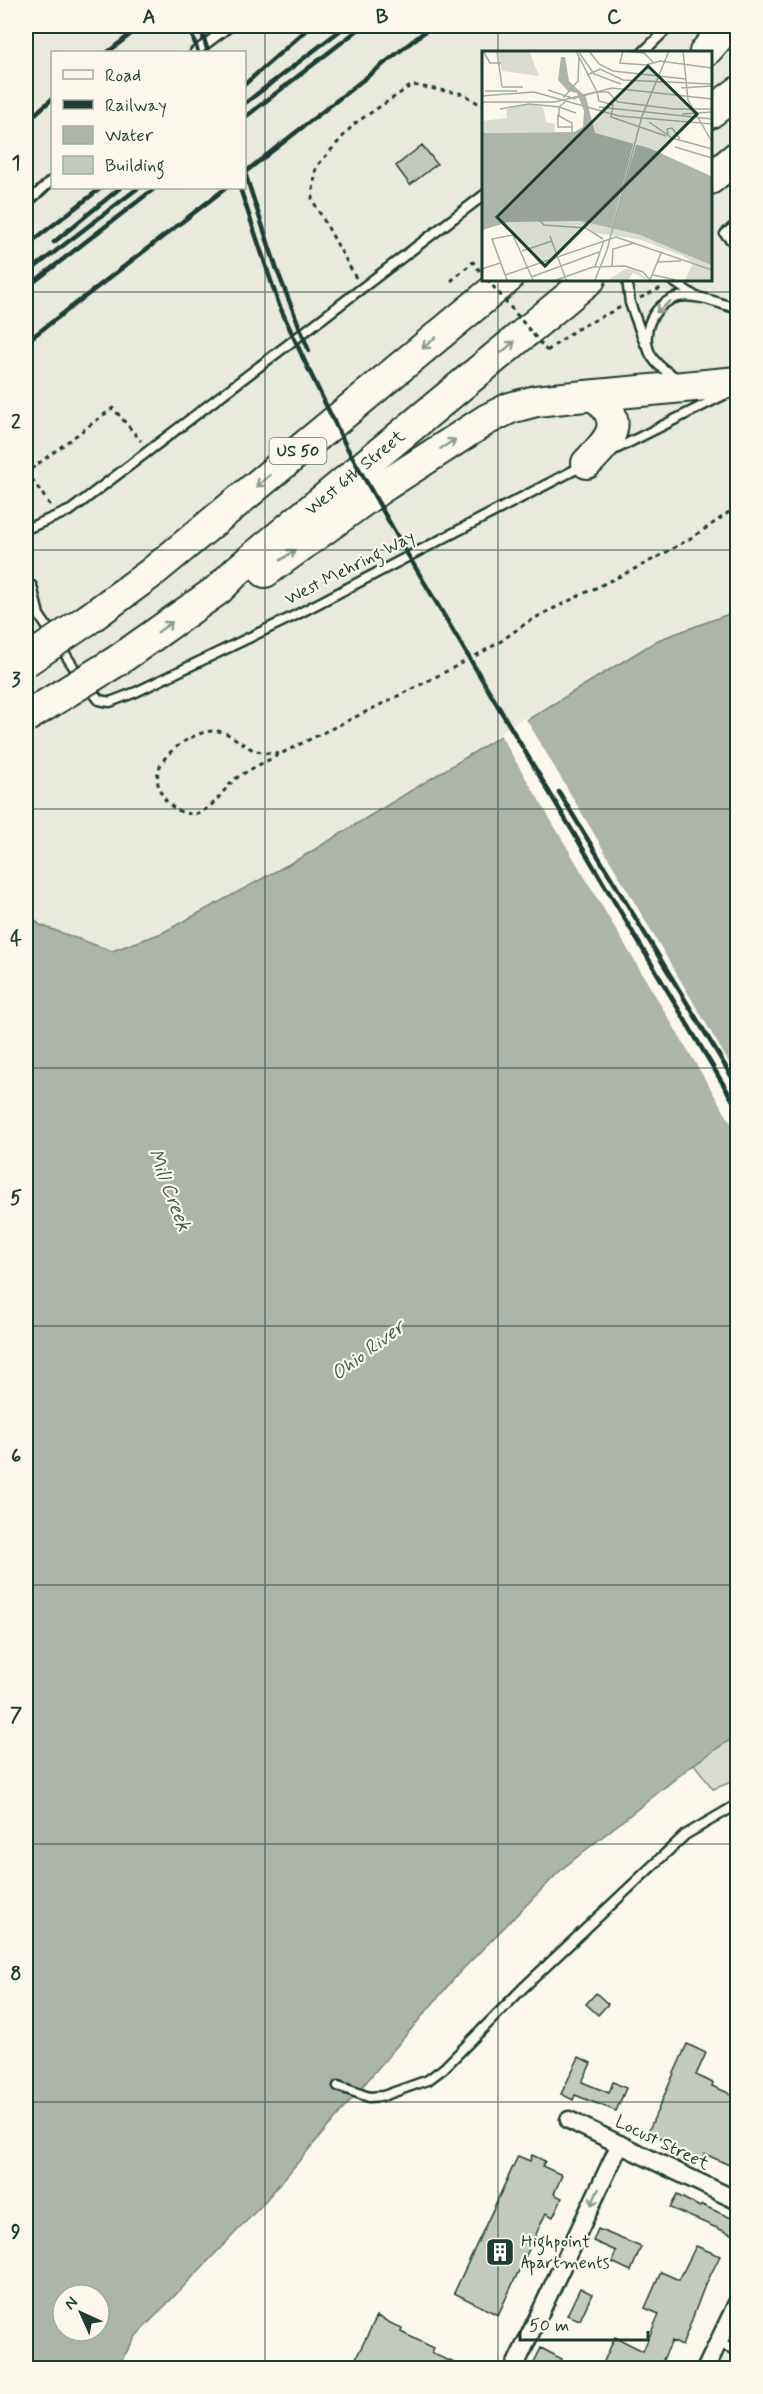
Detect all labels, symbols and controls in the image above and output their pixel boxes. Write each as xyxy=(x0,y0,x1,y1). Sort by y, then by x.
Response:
text: A xyxy=(142,4,156,31)
text: B xyxy=(376,4,389,31)
text: C xyxy=(607,4,622,31)
legend xyxy=(51,51,246,189)
inset map xyxy=(482,51,712,280)
text: Road xyxy=(105,64,141,88)
text: Railway xyxy=(105,94,167,118)
text: Water xyxy=(105,124,154,148)
text: 1 xyxy=(12,150,20,177)
text: Building xyxy=(105,154,165,180)
one-way arrow xyxy=(655,300,671,313)
one-way arrow xyxy=(421,336,437,349)
one-way arrow xyxy=(500,340,515,354)
text: 2 xyxy=(11,409,21,436)
street label: West 6th Street xyxy=(300,424,411,521)
one-way arrow xyxy=(440,437,457,450)
road number: US 50 xyxy=(270,438,326,464)
one-way arrow xyxy=(255,474,271,487)
street label: West Mehring Way xyxy=(281,525,420,613)
one-way arrow xyxy=(280,549,296,561)
one-way arrow xyxy=(156,621,172,633)
text: 3 xyxy=(11,667,21,694)
text: 4 xyxy=(10,926,22,953)
water label: Mill Creek xyxy=(141,1145,197,1235)
text: 5 xyxy=(10,1185,22,1212)
water label: Ohio River xyxy=(326,1313,412,1388)
text: 6 xyxy=(11,1443,21,1470)
text: 7 xyxy=(10,1702,22,1729)
text: 8 xyxy=(10,1961,22,1988)
street label: Locust Street xyxy=(611,2110,714,2176)
one-way arrow xyxy=(588,2187,600,2205)
text: 9 xyxy=(11,2219,21,2246)
place label: Highpoint Apartments xyxy=(521,2230,609,2276)
building icon: Highpoint Apartments xyxy=(484,2236,516,2268)
north arrow xyxy=(51,2283,111,2343)
text: N xyxy=(60,2292,83,2315)
scale bar xyxy=(520,2304,648,2342)
text: 50 m xyxy=(529,2314,569,2338)

